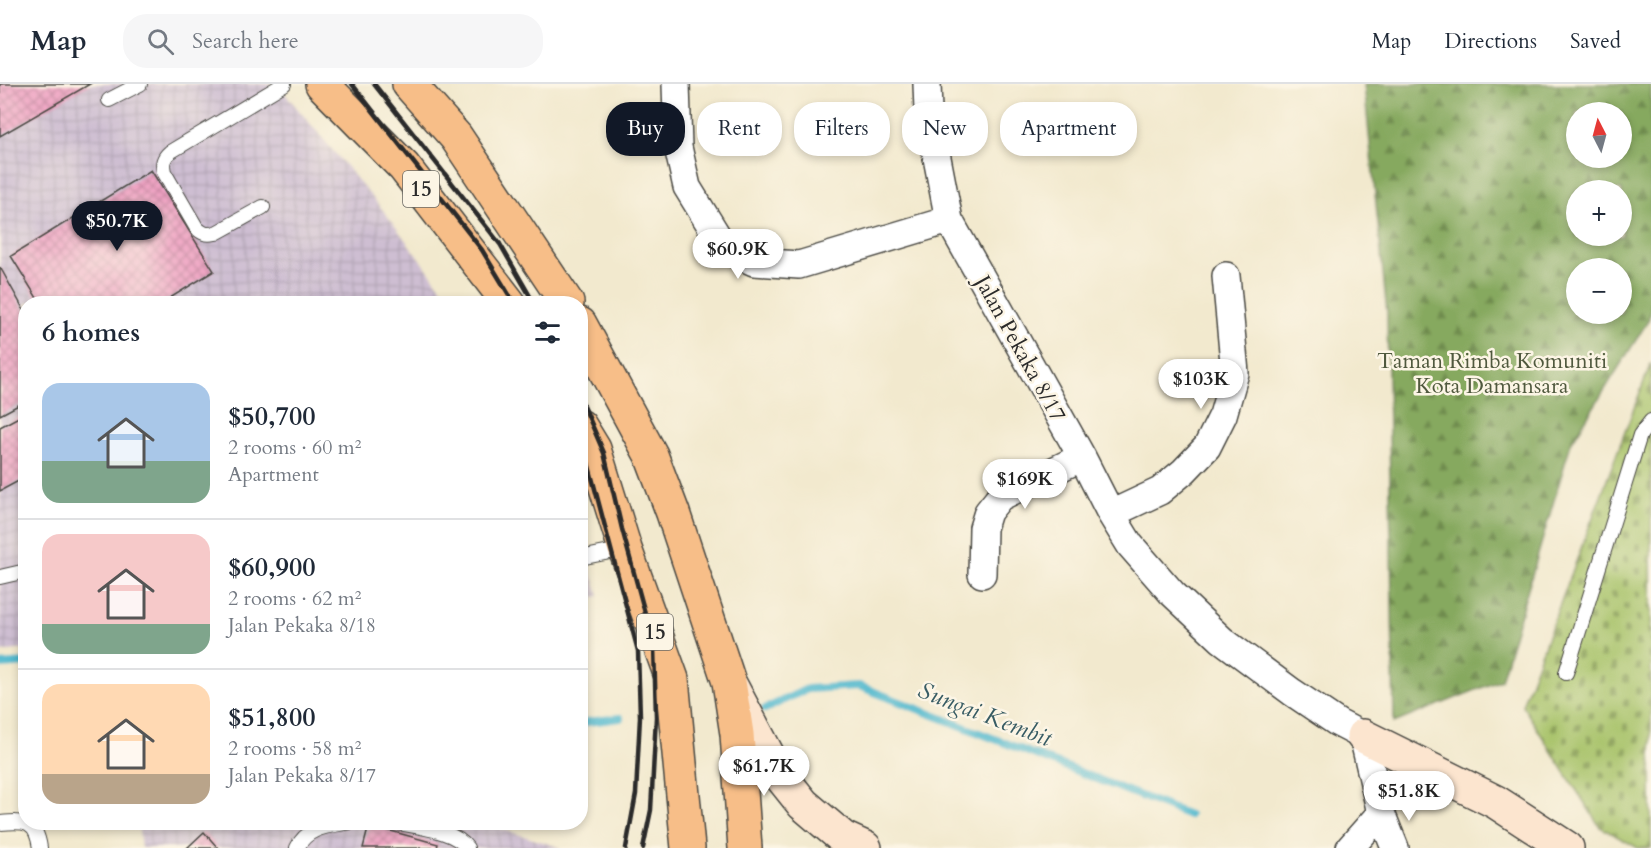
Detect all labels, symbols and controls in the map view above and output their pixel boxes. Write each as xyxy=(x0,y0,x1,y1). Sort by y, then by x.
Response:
search box xyxy=(123,14,543,68)
text: Map xyxy=(30,22,87,60)
icon: search xyxy=(144,25,177,58)
text: Search here xyxy=(192,26,299,56)
text: Map xyxy=(1371,27,1411,56)
text: Directions xyxy=(1444,27,1537,56)
text: Saved xyxy=(1570,27,1621,56)
chip: Buy xyxy=(606,102,685,156)
chip: Rent xyxy=(697,102,782,156)
chip: Filters xyxy=(794,102,890,156)
chip: New xyxy=(902,102,988,156)
chip: Apartment xyxy=(1000,102,1137,156)
north arrow xyxy=(1566,102,1632,168)
map controls xyxy=(1566,102,1632,324)
road number: 15 xyxy=(403,171,439,207)
button: + xyxy=(1566,180,1632,246)
pin: $50.7K xyxy=(68,201,166,252)
text: $50.7K xyxy=(86,207,148,234)
pin: $60.9K xyxy=(689,229,787,280)
text: $60.9K xyxy=(707,235,769,262)
button: − xyxy=(1566,258,1632,324)
street label: Jalan Pekaka 8/17 xyxy=(966,267,1073,427)
text: 6 homes xyxy=(42,315,140,350)
icon: filters xyxy=(531,316,564,349)
park label: Taman Rimba Komuniti Kota Damansara xyxy=(1377,346,1607,401)
pin: $103K xyxy=(1159,359,1243,410)
text: $103K xyxy=(1172,365,1230,392)
text: $50,700 xyxy=(228,399,316,434)
icon: home xyxy=(90,407,162,479)
text: 2 rooms · 60 m² xyxy=(228,434,361,461)
pin: $169K xyxy=(983,459,1067,510)
text: Apartment xyxy=(228,461,319,488)
text: $169K xyxy=(996,465,1054,492)
text: $60,900 xyxy=(228,550,316,585)
icon: home xyxy=(90,558,162,630)
text: 2 rooms · 62 m² xyxy=(228,585,361,612)
text: Jalan Pekaka 8/18 xyxy=(228,612,376,639)
road number: 15 xyxy=(637,614,673,650)
water label: Sungai Kembit xyxy=(913,674,1057,755)
text: $51,800 xyxy=(228,700,316,735)
icon: home xyxy=(90,708,162,780)
text: 2 rooms · 58 m² xyxy=(228,735,361,762)
pin: $61.7K xyxy=(715,746,813,797)
text: $61.7K xyxy=(733,752,795,779)
text: Jalan Pekaka 8/17 xyxy=(228,762,376,789)
pin: $51.8K xyxy=(1360,771,1458,822)
text: $51.8K xyxy=(1378,777,1440,804)

